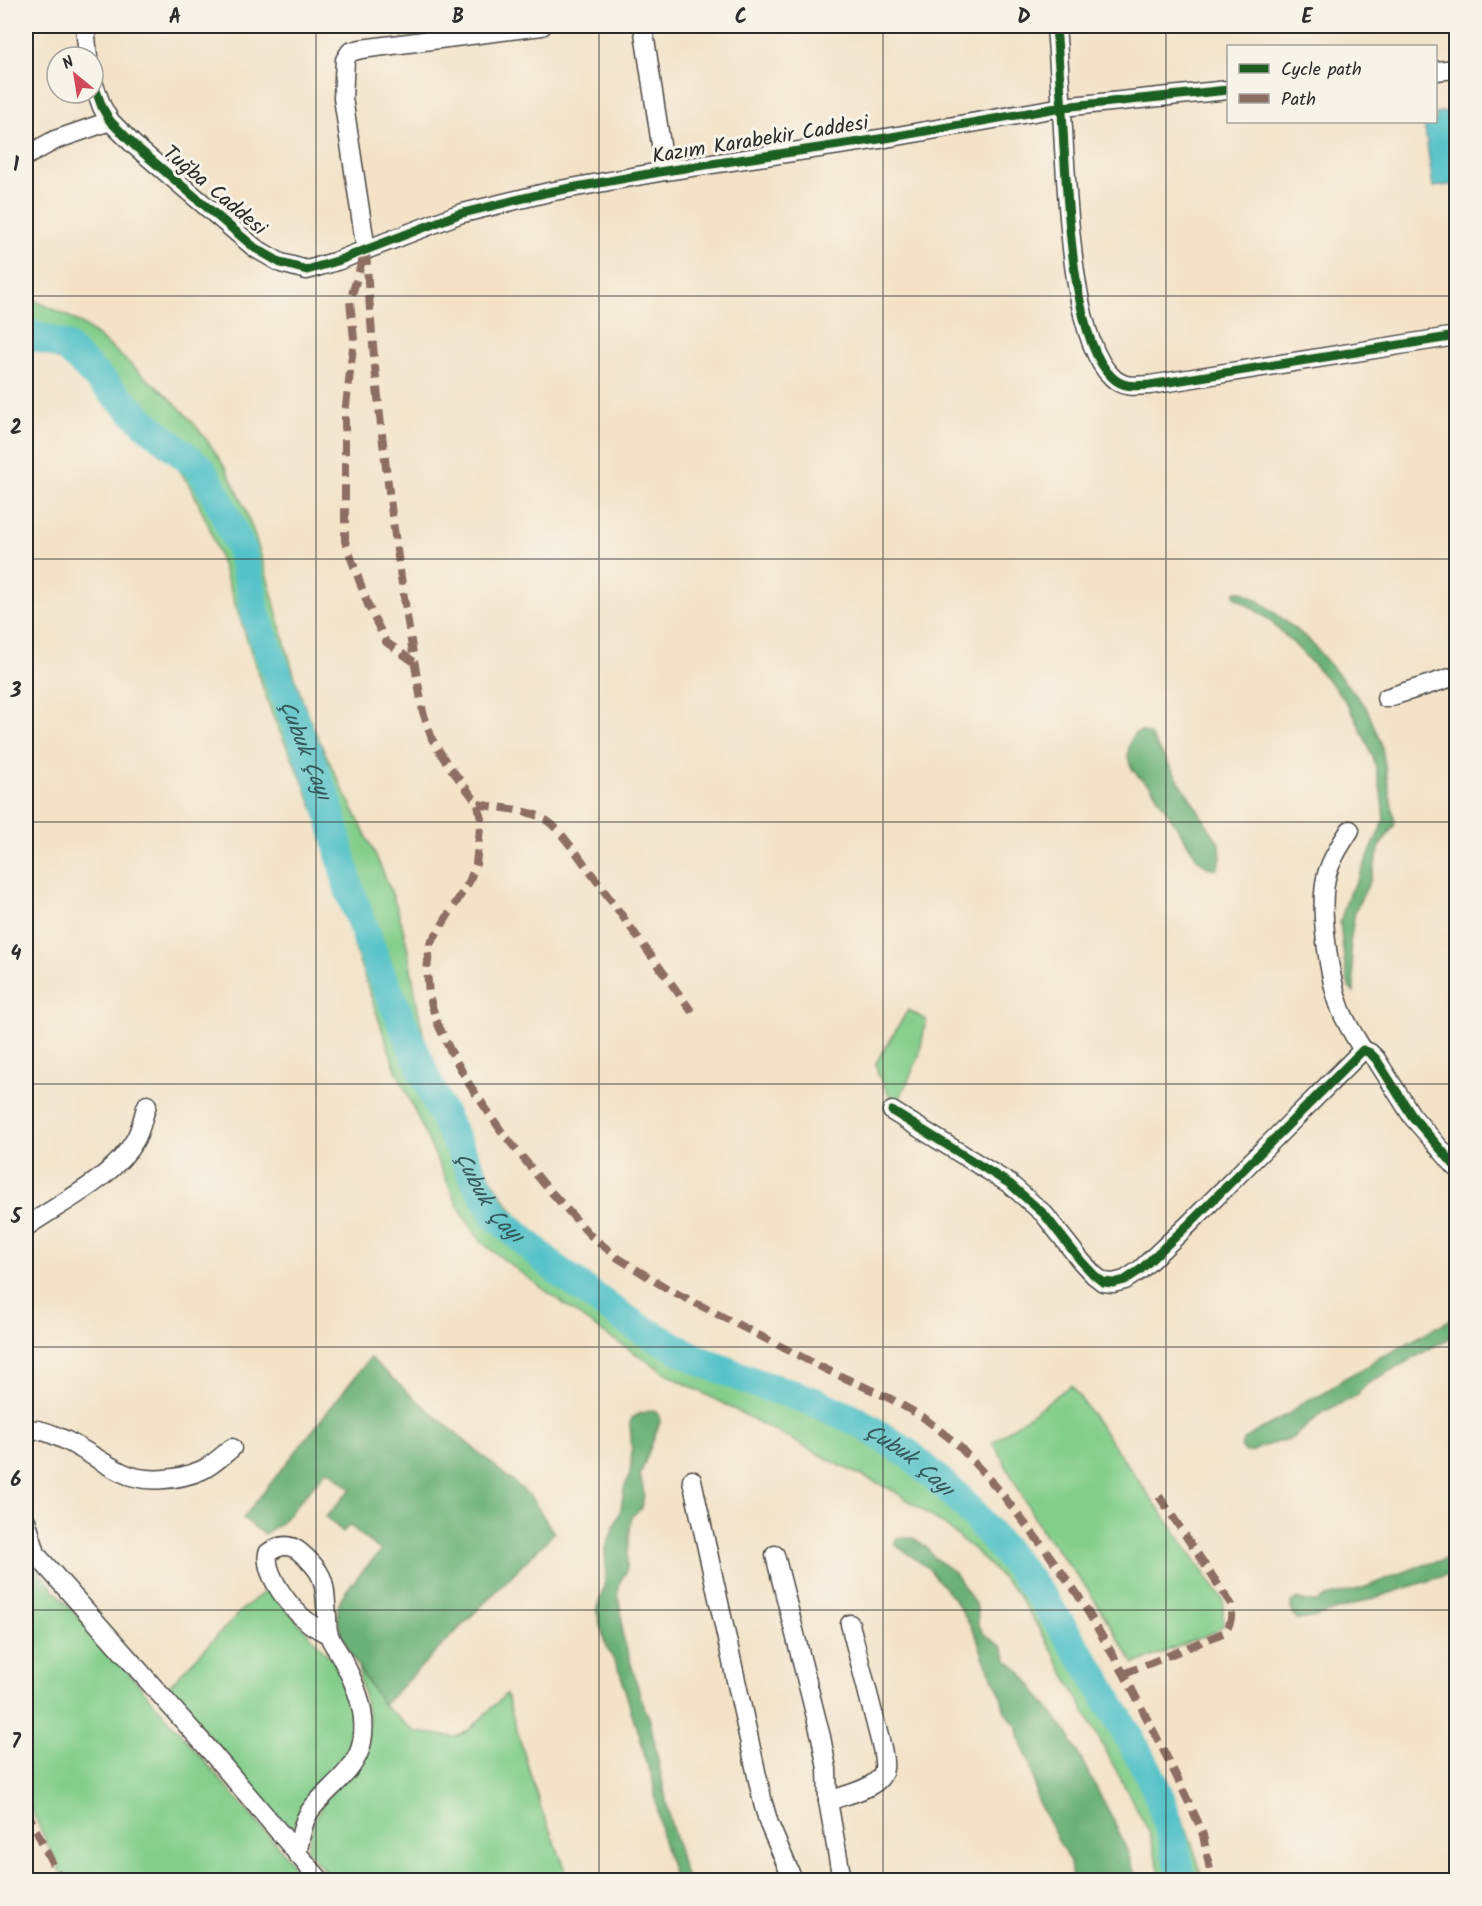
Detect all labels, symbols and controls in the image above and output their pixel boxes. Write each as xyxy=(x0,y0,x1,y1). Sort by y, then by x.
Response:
text: A xyxy=(169,2,181,34)
text: B xyxy=(452,2,464,34)
text: C xyxy=(735,2,747,34)
text: D xyxy=(1017,2,1031,34)
text: E xyxy=(1301,2,1313,34)
north arrow xyxy=(45,45,105,105)
legend xyxy=(1227,45,1437,123)
text: N xyxy=(58,50,79,77)
text: Cycle path xyxy=(1281,56,1362,85)
text: Path xyxy=(1281,86,1316,115)
street label: Kazım Karabekir Caddesi xyxy=(650,107,872,174)
street label: Tuğba Caddesi xyxy=(155,138,274,245)
text: 1 xyxy=(13,150,19,182)
text: 2 xyxy=(10,413,22,445)
text: 3 xyxy=(10,676,22,708)
water label: Çubuk Çayı xyxy=(268,696,341,808)
text: 4 xyxy=(11,939,22,971)
water label: Çubuk Çayı xyxy=(444,1147,533,1255)
text: 5 xyxy=(10,1202,23,1234)
water label: Çubuk Çayı xyxy=(857,1415,963,1508)
text: 6 xyxy=(11,1465,22,1497)
text: 7 xyxy=(11,1727,21,1759)

